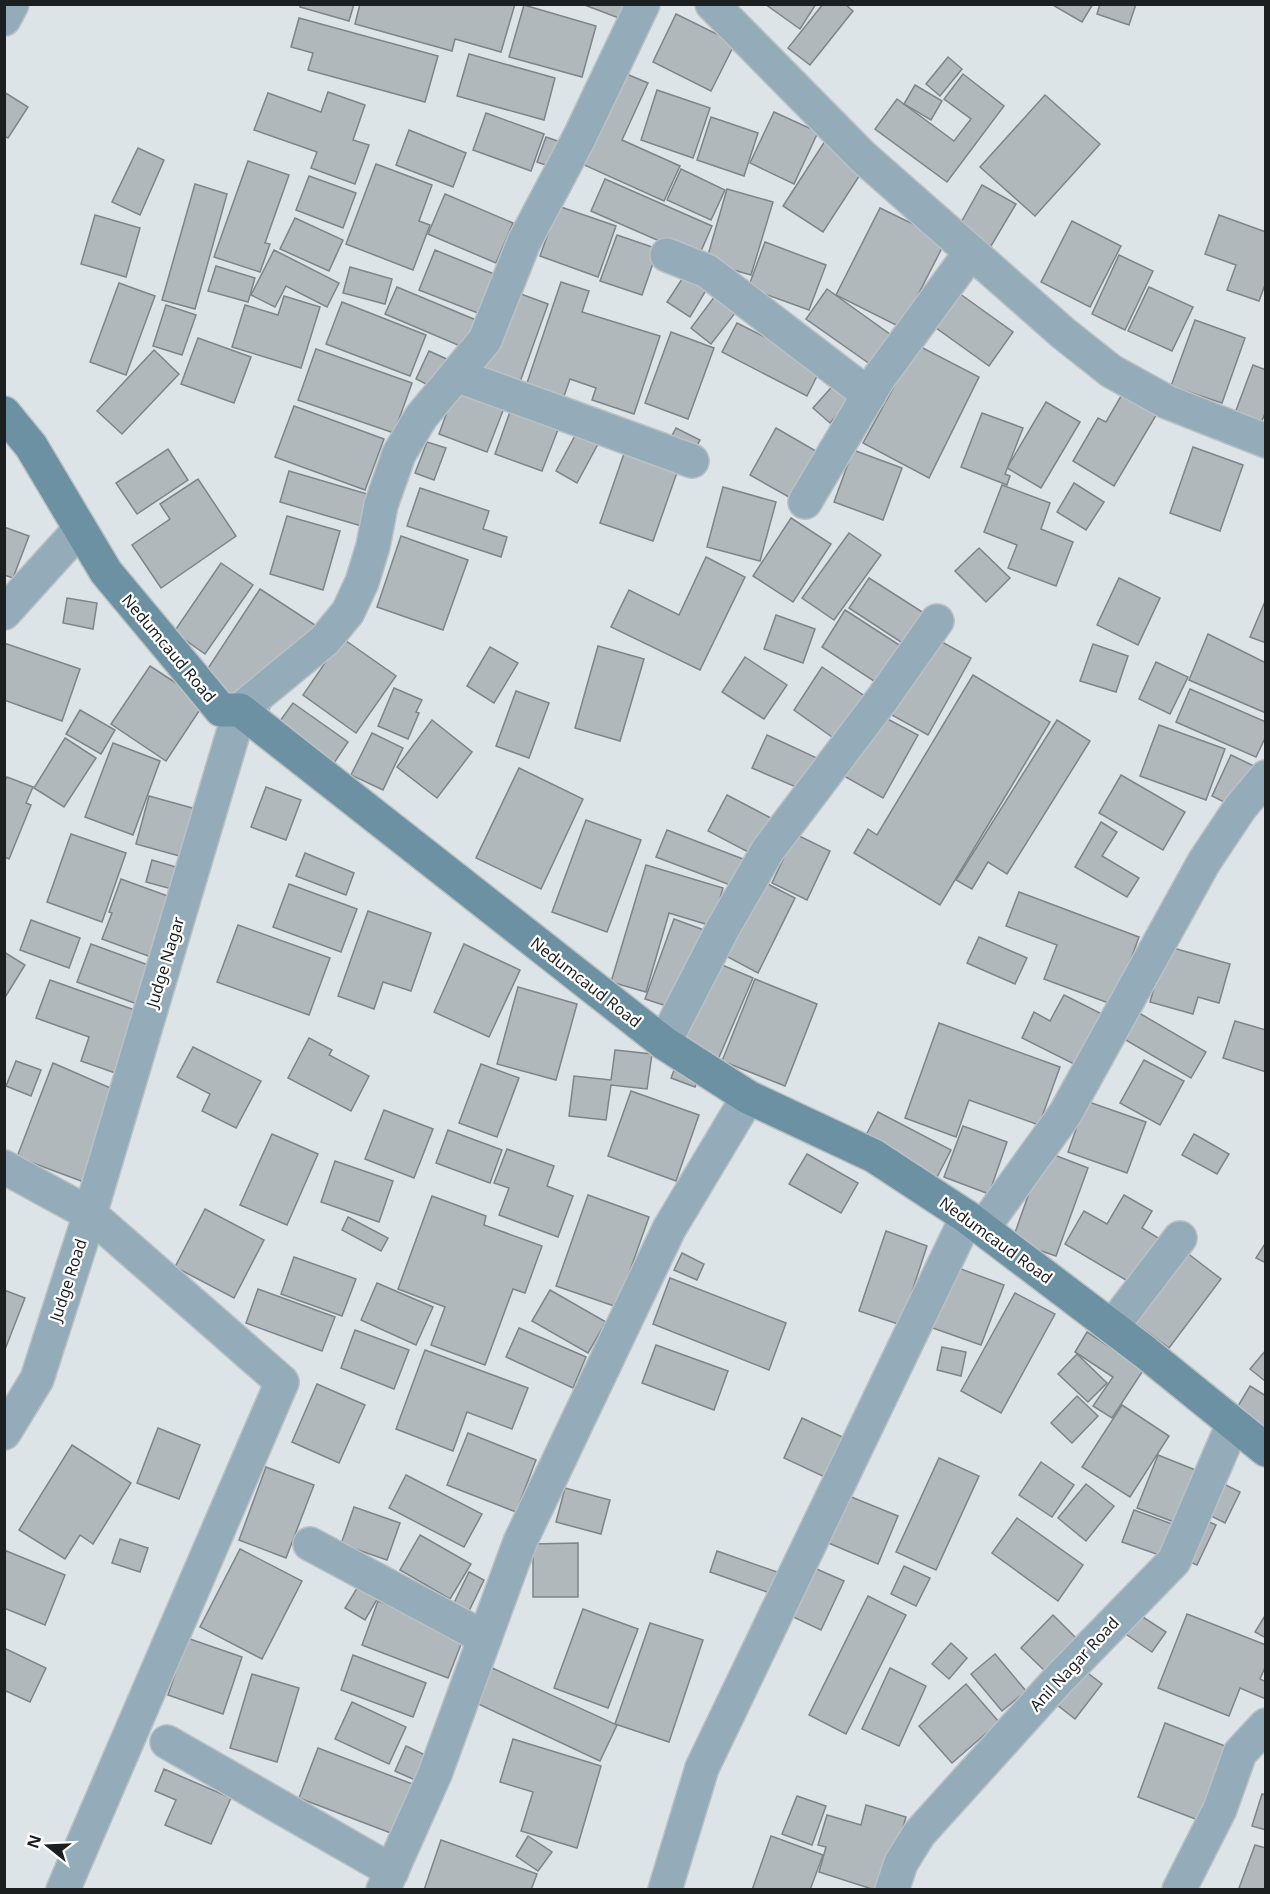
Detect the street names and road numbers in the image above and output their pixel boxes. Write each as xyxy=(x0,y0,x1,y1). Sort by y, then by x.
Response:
street label: Nedumcaud Road xyxy=(117,589,221,707)
street label: Judge Nagar xyxy=(140,914,189,1012)
street label: Nedumcaud Road xyxy=(526,932,646,1032)
street label: Nedumcaud Road xyxy=(935,1191,1057,1289)
street label: Judge Road xyxy=(44,1236,92,1326)
street label: Anil Nagar Road xyxy=(1024,1612,1124,1716)

